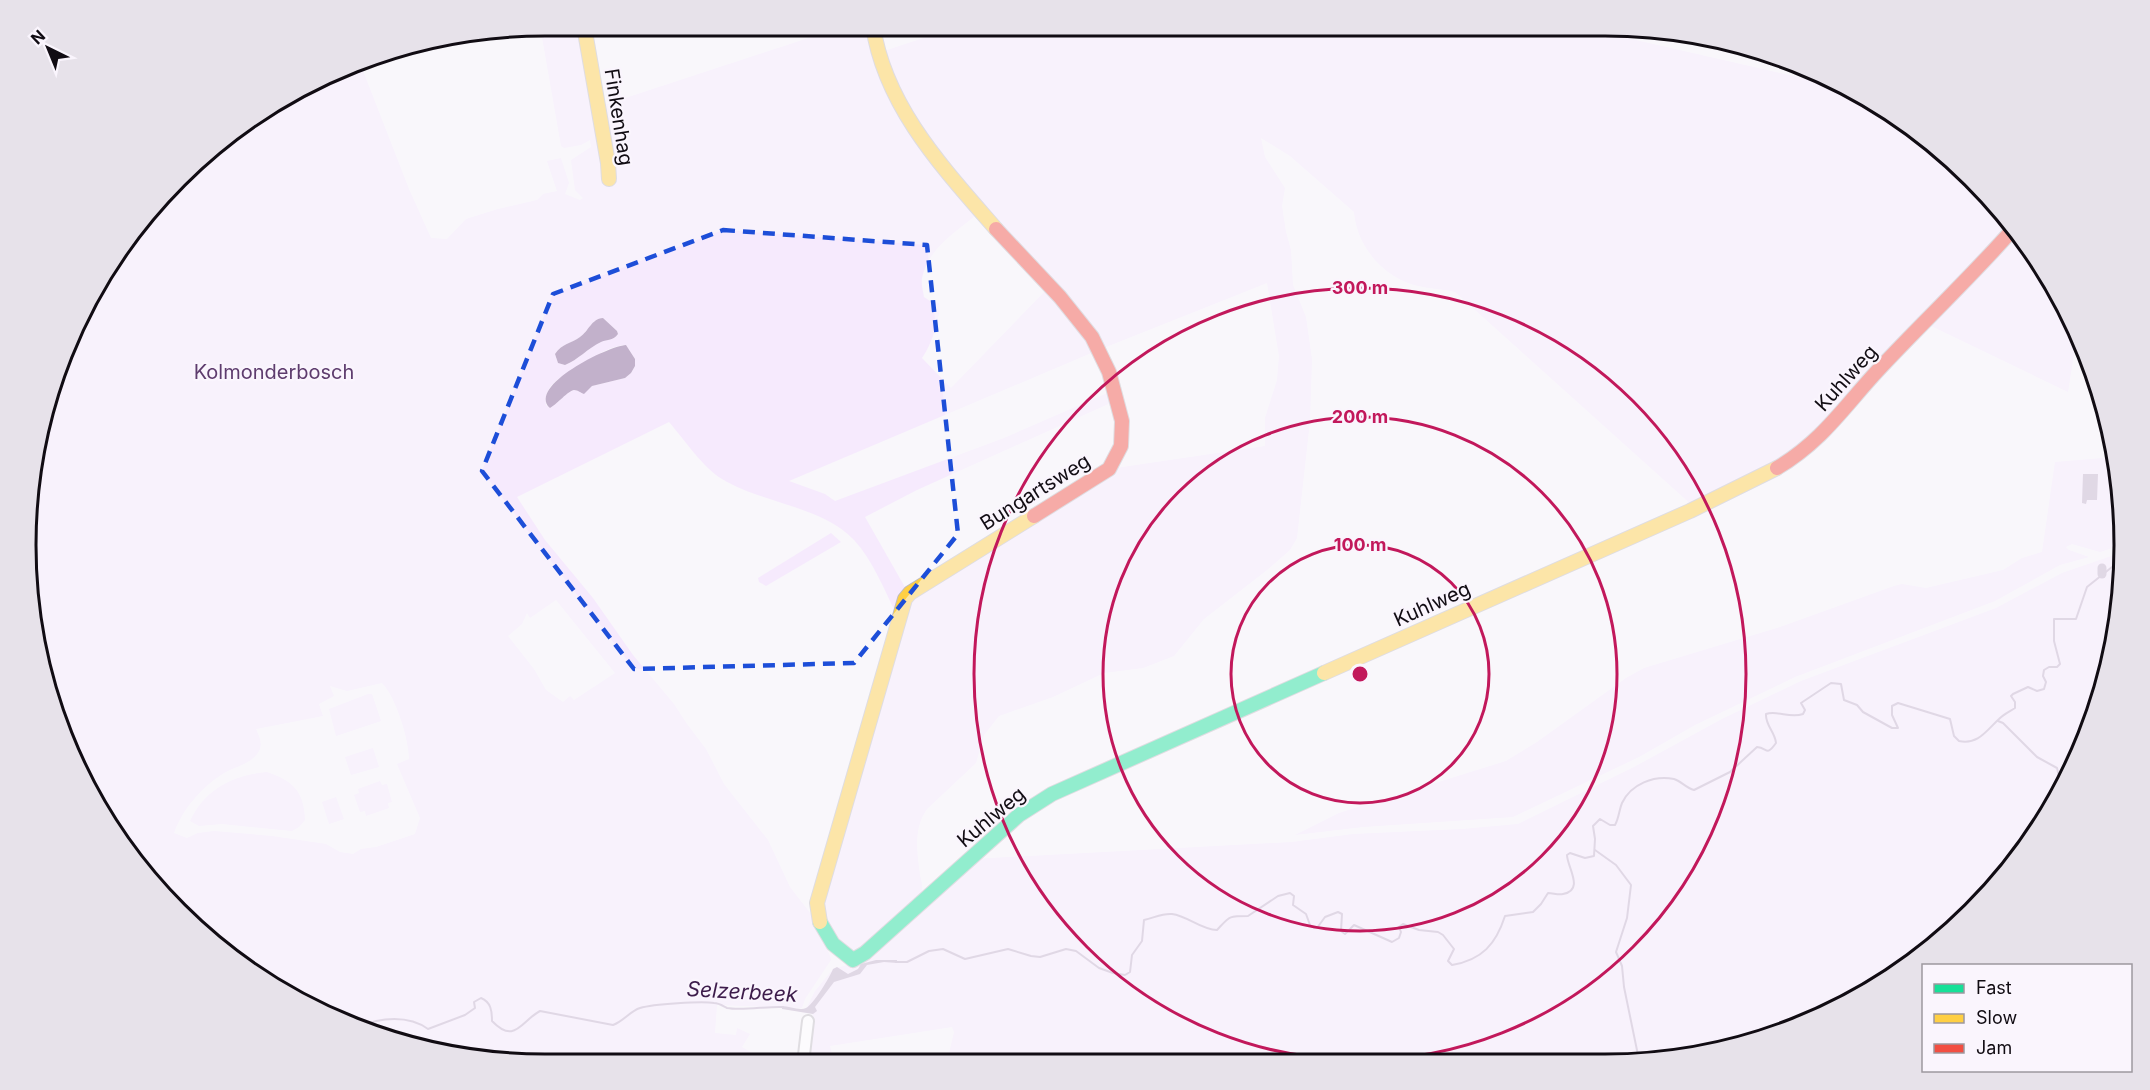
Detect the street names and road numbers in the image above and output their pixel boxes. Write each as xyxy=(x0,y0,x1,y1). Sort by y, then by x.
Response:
street label: Finkenhag xyxy=(599,67,639,167)
street label: Kuhlweg xyxy=(1810,340,1882,416)
street label: Bungartsweg xyxy=(976,449,1094,535)
street label: Kuhlweg xyxy=(1390,577,1474,631)
street label: Kuhlweg xyxy=(952,782,1030,852)

